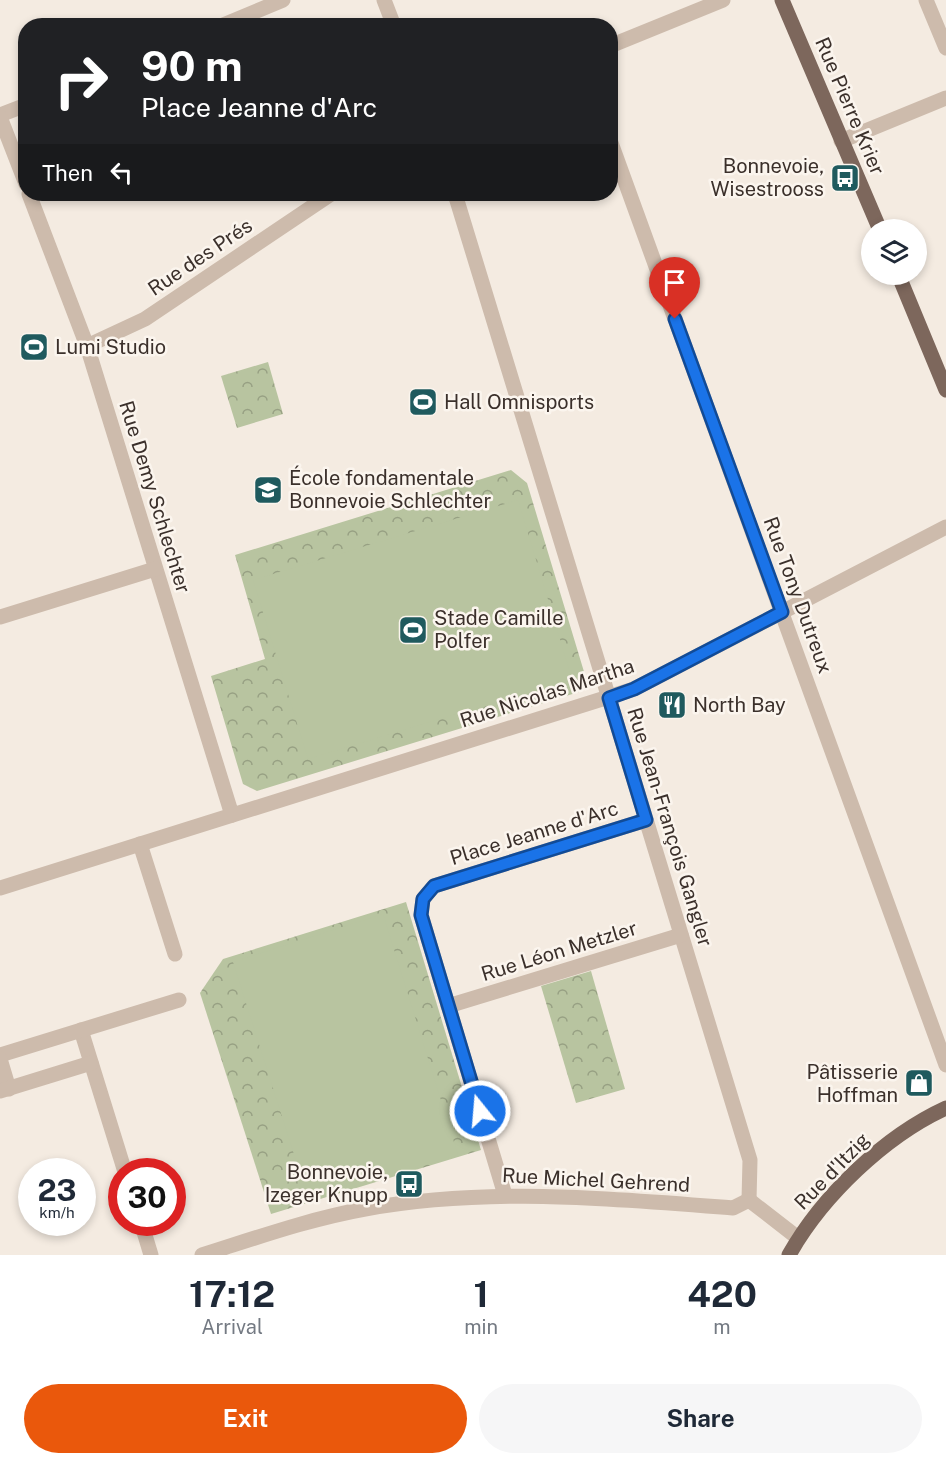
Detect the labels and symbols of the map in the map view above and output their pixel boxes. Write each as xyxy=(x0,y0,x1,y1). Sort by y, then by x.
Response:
street label: Rue Pierre Krier xyxy=(810,34,890,179)
place label: Bonnevoie, Wisestrooss xyxy=(711,154,824,201)
bus stop icon: Bonnevoie, Wisestrooss xyxy=(829,162,861,194)
street label: Rue des Prés xyxy=(143,213,257,301)
pin xyxy=(649,257,700,319)
sports icon: Lumi Studio xyxy=(18,331,50,363)
place label: Lumi Studio xyxy=(55,335,166,359)
sports icon: Hall Omnisports xyxy=(407,386,439,418)
place label: Hall Omnisports xyxy=(444,390,594,414)
street label: Rue Demy Schlechter xyxy=(114,398,196,596)
place label: École fondamentale Bonnevoie Schlechter xyxy=(289,465,491,513)
school or university icon: École fondamentale Bonnevoie Schlechter xyxy=(252,474,284,506)
street label: Rue Tony Dutreux xyxy=(759,514,837,676)
place label: Stade Camille Polfer xyxy=(434,606,564,653)
sports icon: Stade Camille Polfer xyxy=(397,614,429,646)
street label: Rue Nicolas Martha xyxy=(457,654,637,732)
restaurant icon: North Bay xyxy=(656,689,688,721)
place label: North Bay xyxy=(693,693,786,717)
street label: Rue Jean-François Gangler xyxy=(622,705,718,950)
street label: Place Jeanne d'Arc xyxy=(447,796,621,870)
street label: Rue Léon Metzler xyxy=(478,916,640,986)
place label: Pâtisserie Hoffman xyxy=(806,1060,898,1107)
shop icon: Pâtisserie Hoffman xyxy=(903,1067,935,1099)
position arrow xyxy=(448,1079,512,1143)
street label: Rue d'Itzig xyxy=(789,1127,875,1215)
speed limit sign: 30 xyxy=(108,1158,186,1236)
place label: Bonnevoie, Izeger Knupp xyxy=(265,1160,388,1207)
street label: Rue Michel Gehrend xyxy=(501,1163,691,1197)
bus stop icon: Bonnevoie, Izeger Knupp xyxy=(393,1168,425,1200)

